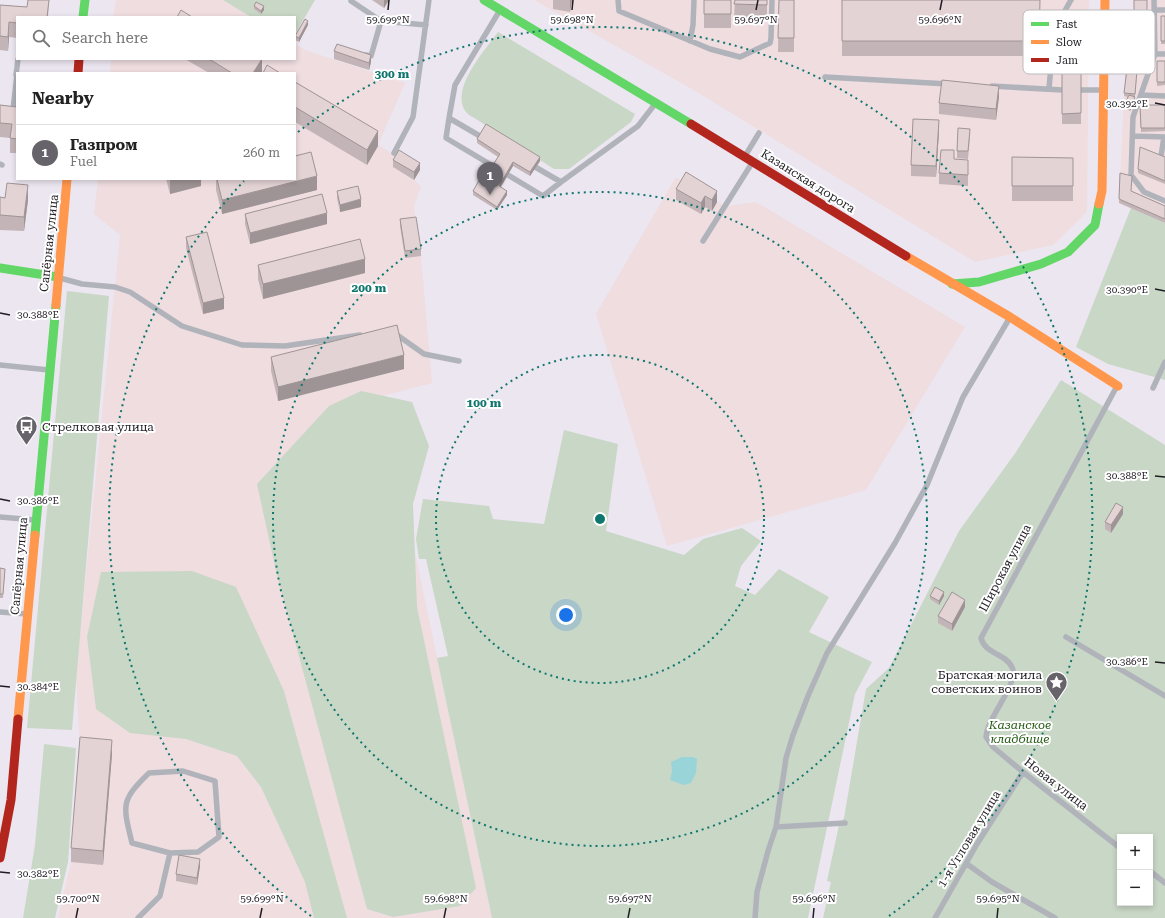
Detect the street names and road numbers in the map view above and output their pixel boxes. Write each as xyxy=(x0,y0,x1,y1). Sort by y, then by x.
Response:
street label: Казанская дорога xyxy=(758,146,858,216)
street label: Сапёрная улица xyxy=(37,193,61,292)
street label: Сапёрная улица xyxy=(8,516,30,615)
street label: Широкая улица xyxy=(976,521,1034,614)
street label: Новая улица xyxy=(1021,755,1091,814)
street label: 1-я Угловая улица xyxy=(935,788,1004,890)

